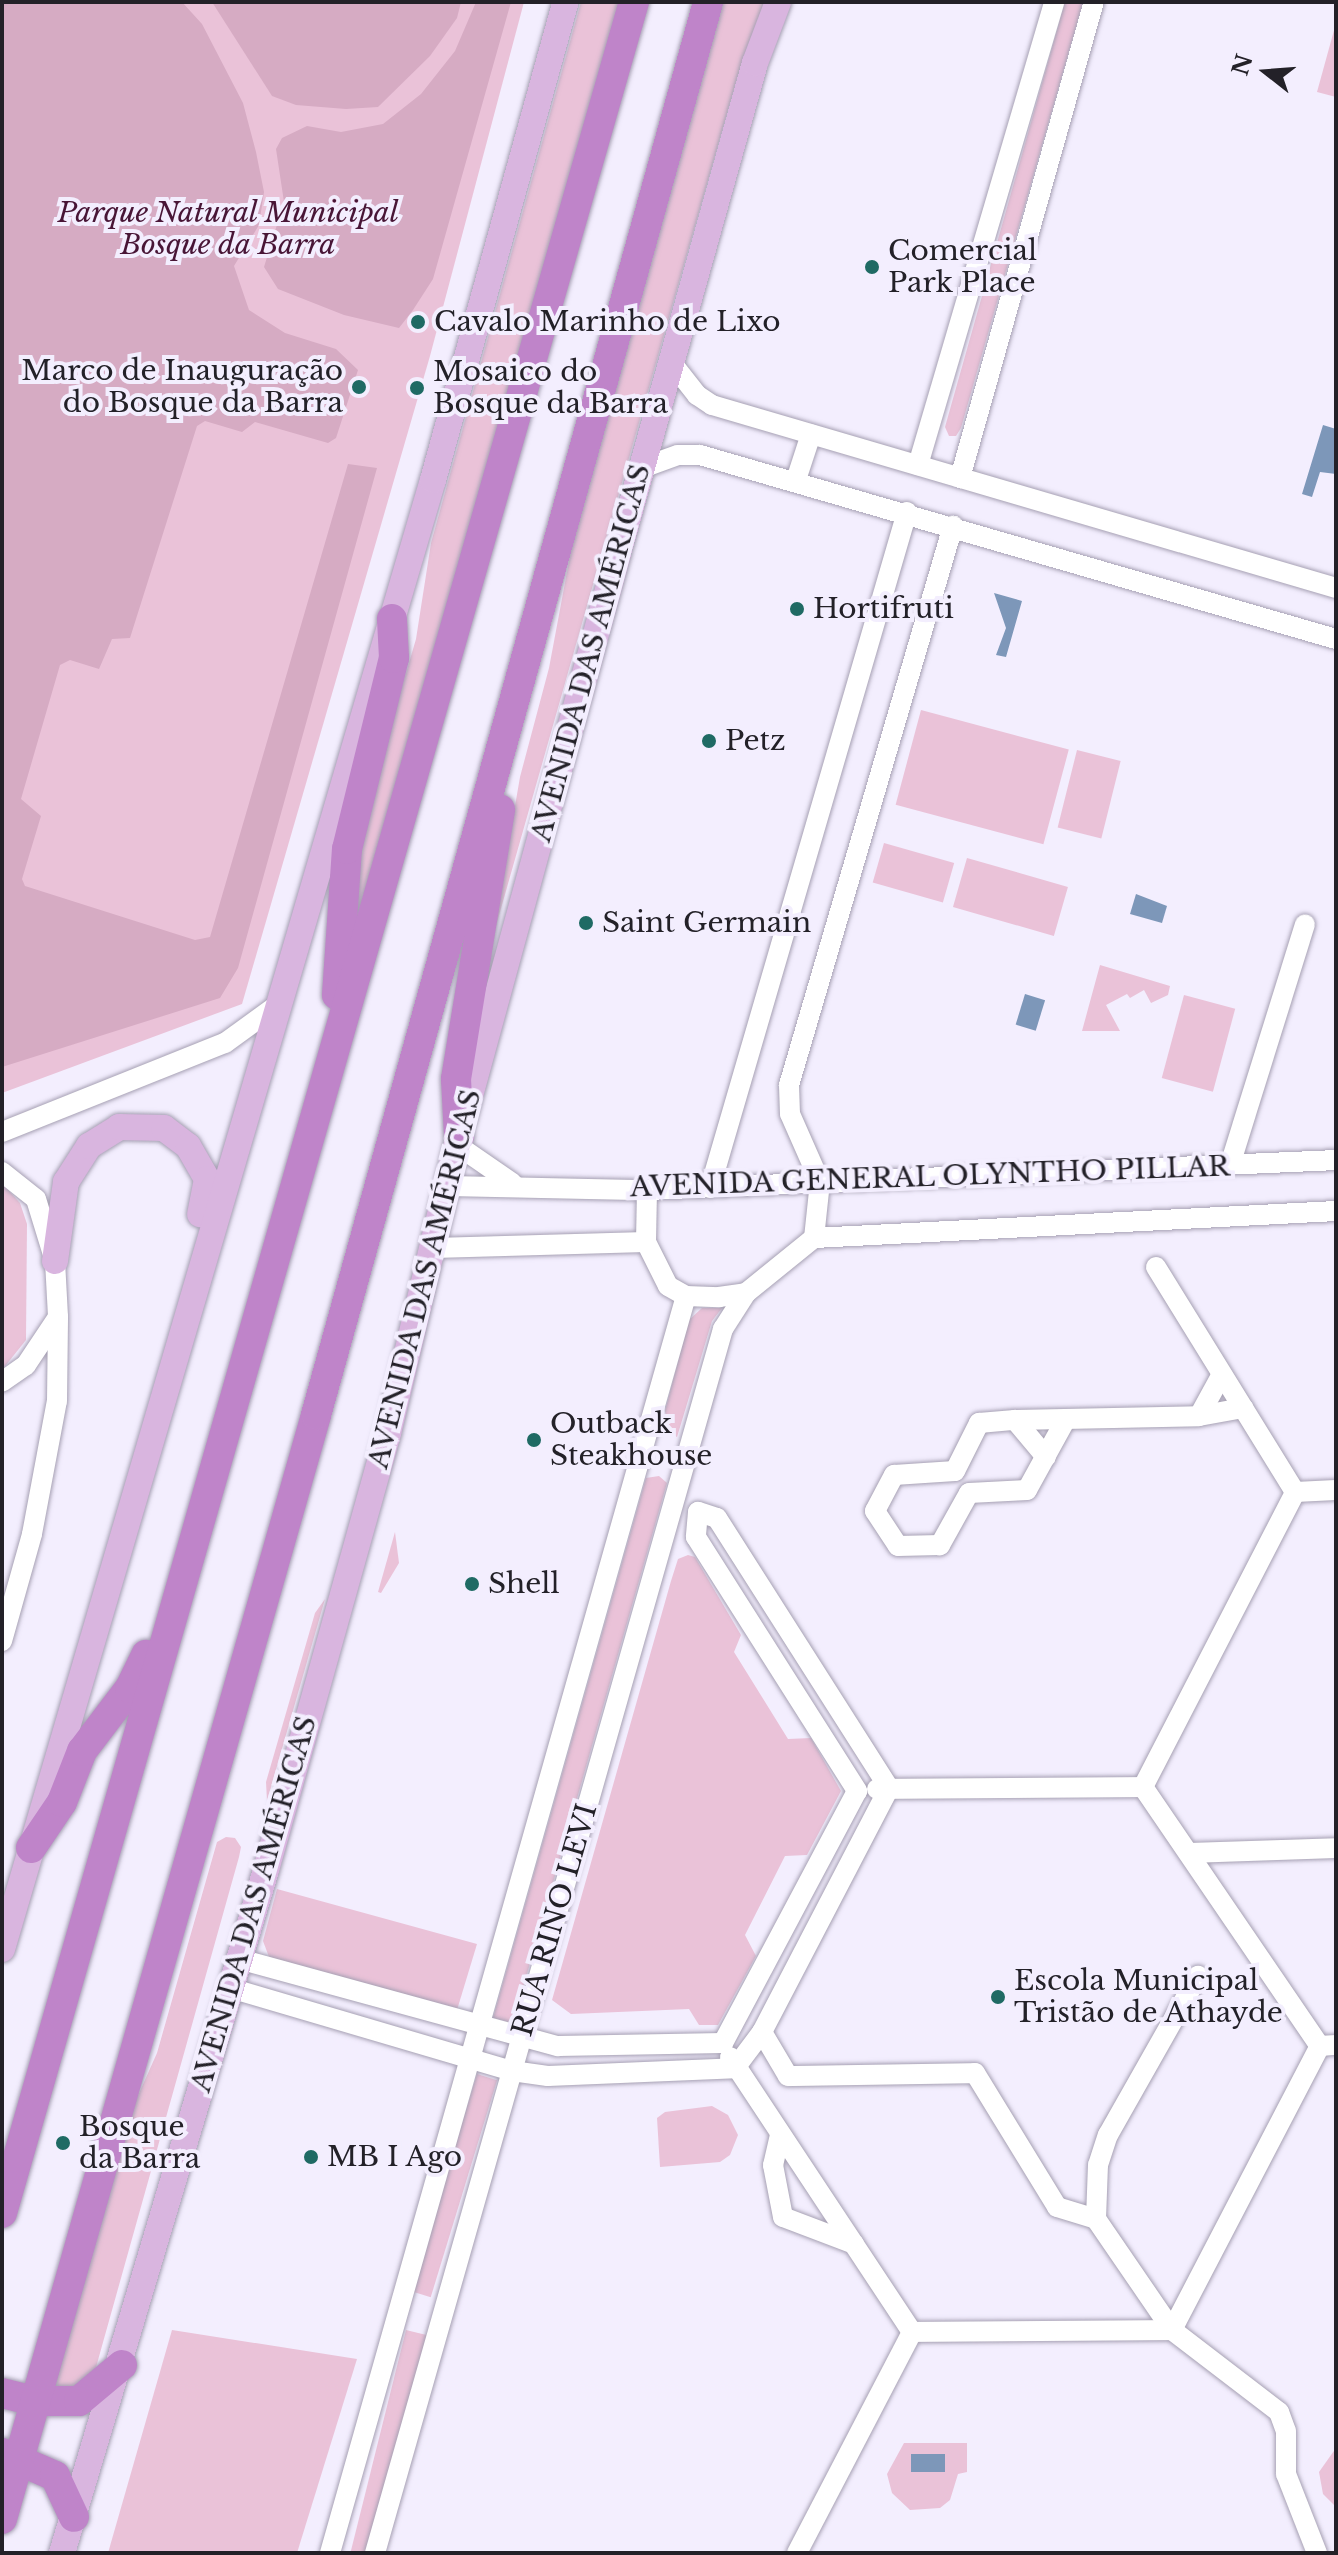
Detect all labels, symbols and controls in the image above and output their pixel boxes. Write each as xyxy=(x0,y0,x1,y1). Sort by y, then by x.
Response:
north arrow xyxy=(1226,32,1306,112)
text: N xyxy=(1227,51,1259,79)
park label: Parque Natural Municipal Bosque da Barra xyxy=(57,196,399,262)
place label: Comercial Park Place xyxy=(888,234,1037,300)
marker: Comercial Park Place xyxy=(863,258,881,276)
place label: Cavalo Marinho de Lixo xyxy=(434,305,781,339)
marker: Cavalo Marinho de Lixo xyxy=(409,313,427,331)
place label: Marco de Inauguração do Bosque da Barra xyxy=(21,354,343,420)
place label: Mosaico do Bosque da Barra xyxy=(433,355,668,421)
marker: Marco de Inauguração do Bosque da Barra xyxy=(350,378,368,396)
marker: Mosaico do Bosque da Barra xyxy=(408,379,426,397)
street label: AVENIDA DAS AMÉRICAS xyxy=(524,459,658,847)
place label: Hortifruti xyxy=(813,592,954,626)
marker: Hortifruti xyxy=(788,600,806,618)
place label: Petz xyxy=(725,724,786,758)
marker: Petz xyxy=(700,732,718,750)
place label: Saint Germain xyxy=(602,906,811,940)
marker: Saint Germain xyxy=(577,914,595,932)
street label: AVENIDA DAS AMÉRICAS xyxy=(361,1085,489,1473)
street label: AVENIDA GENERAL OLYNTHO PILLAR xyxy=(628,1150,1232,1204)
place label: Outback Steakhouse xyxy=(550,1407,712,1473)
marker: Outback Steakhouse xyxy=(525,1431,543,1449)
place label: Shell xyxy=(488,1567,560,1601)
marker: Shell xyxy=(463,1575,481,1593)
street label: AVENIDA DAS AMÉRICAS xyxy=(184,1711,324,2097)
street label: RUA RINO LEVI xyxy=(506,1799,604,2041)
place label: Escola Municipal Tristão de Athayde xyxy=(1014,1964,1284,2030)
marker: Escola Municipal Tristão de Athayde xyxy=(989,1988,1007,2006)
place label: Bosque da Barra xyxy=(79,2110,201,2176)
marker: Bosque da Barra xyxy=(54,2134,72,2152)
place label: MB I Ago xyxy=(327,2140,463,2174)
marker: MB I Ago xyxy=(302,2148,320,2166)

